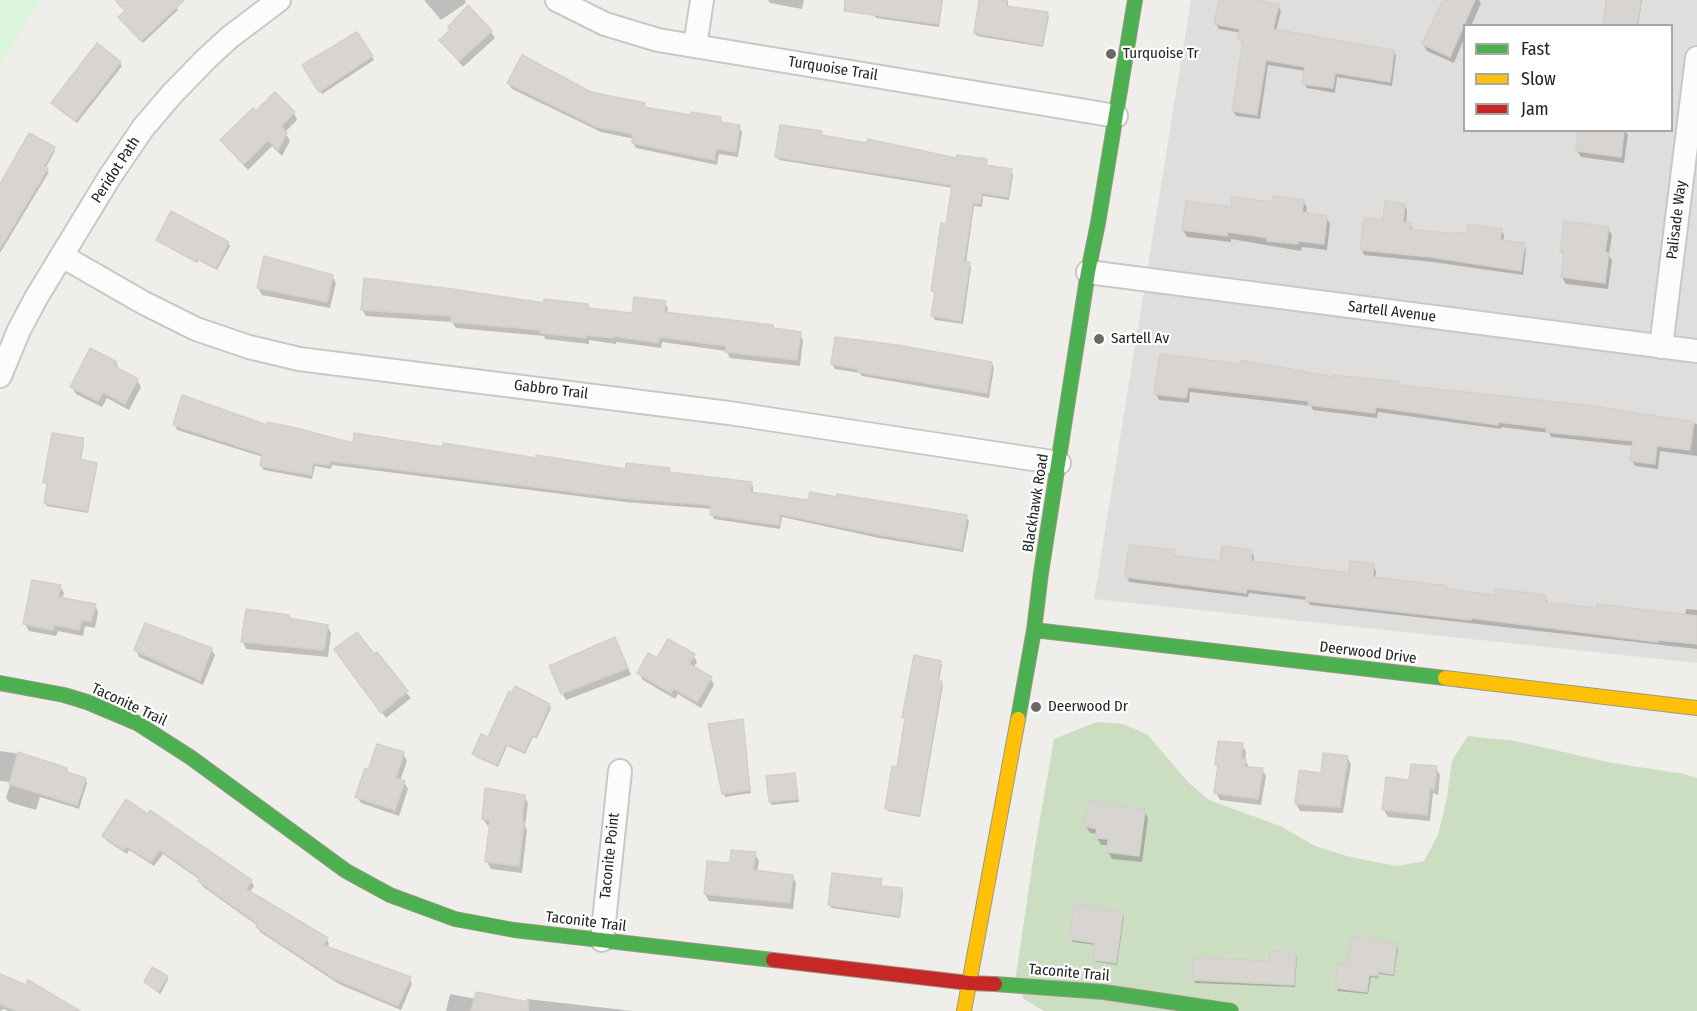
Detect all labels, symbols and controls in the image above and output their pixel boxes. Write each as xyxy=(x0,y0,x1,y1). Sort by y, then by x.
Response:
legend xyxy=(1463,24,1673,132)
text: Fast xyxy=(1521,38,1550,60)
place label: Turquoise Tr xyxy=(1123,45,1199,63)
marker: Turquoise Tr xyxy=(1104,47,1118,61)
street label: Turquoise Trail xyxy=(787,53,879,85)
text: Slow xyxy=(1521,68,1556,90)
text: Jam xyxy=(1521,98,1549,120)
street label: Peridot Path xyxy=(88,133,144,207)
street label: Palisade Way xyxy=(1663,180,1691,260)
street label: Sartell Avenue xyxy=(1347,298,1437,326)
place label: Sartell Av xyxy=(1111,330,1169,348)
marker: Sartell Av xyxy=(1092,332,1106,346)
street label: Gabbro Trail xyxy=(513,377,589,403)
street label: Blackhawk Road xyxy=(1019,452,1053,554)
street label: Deerwood Drive xyxy=(1318,638,1418,668)
street label: Taconite Trail xyxy=(88,680,170,730)
place label: Deerwood Dr xyxy=(1048,698,1128,716)
marker: Deerwood Dr xyxy=(1029,700,1043,714)
street label: Taconite Point xyxy=(597,812,623,900)
street label: Taconite Trail xyxy=(545,908,627,936)
street label: Taconite Trail xyxy=(1028,960,1110,986)

